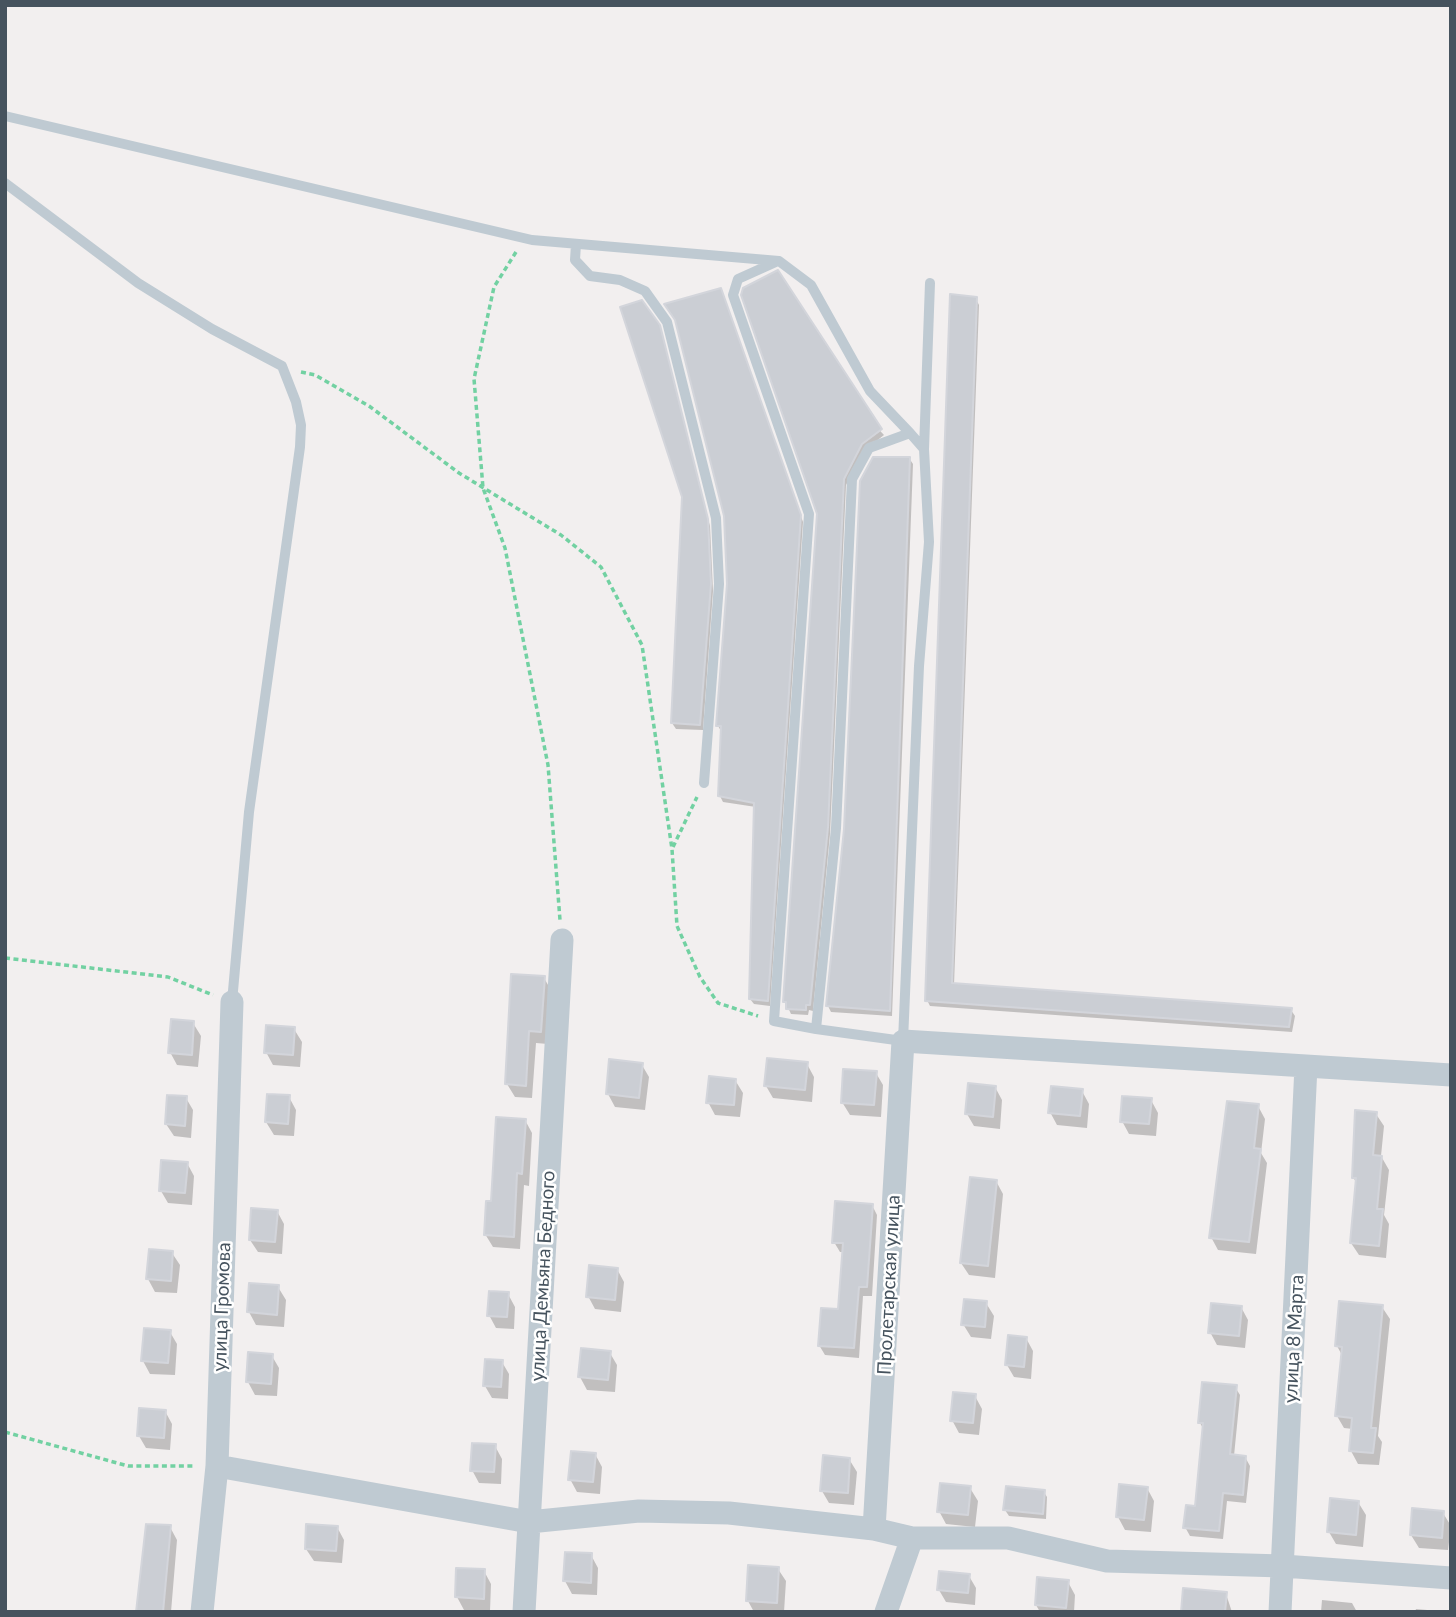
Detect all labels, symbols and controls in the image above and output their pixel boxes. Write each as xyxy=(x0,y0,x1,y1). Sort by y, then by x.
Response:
street label: улица Демьяна Бедного xyxy=(526,1170,560,1382)
street label: Пролетарская улица xyxy=(873,1195,905,1375)
street label: улица Громова xyxy=(208,1242,236,1372)
street label: улица 8 Марта xyxy=(1279,1274,1309,1404)

